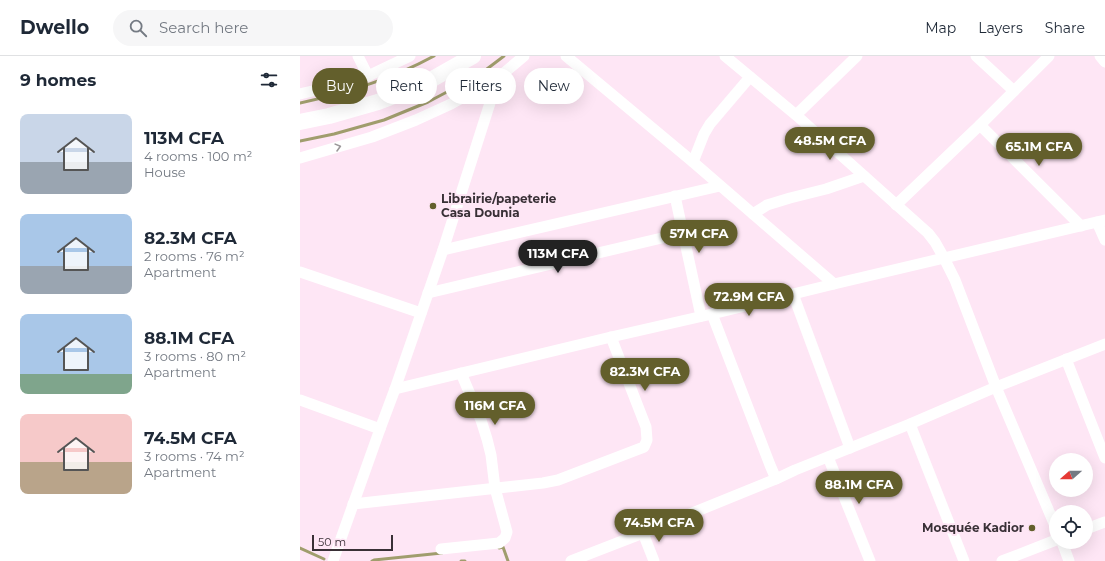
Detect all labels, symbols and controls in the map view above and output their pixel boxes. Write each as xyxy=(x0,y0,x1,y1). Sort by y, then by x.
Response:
search box xyxy=(113,10,393,46)
text: Dwello xyxy=(20,16,89,39)
icon: search xyxy=(127,17,149,39)
text: Search here xyxy=(159,18,248,37)
text: Map xyxy=(925,19,956,37)
text: Layers xyxy=(978,19,1023,37)
text: Share xyxy=(1045,19,1085,37)
chip: Buy xyxy=(312,68,368,104)
chip: Rent xyxy=(376,68,437,104)
chip: Filters xyxy=(445,68,516,104)
chip: New xyxy=(524,68,584,104)
icon: filters xyxy=(258,69,280,91)
text: 9 homes xyxy=(20,70,96,90)
pin: 48.5M CFA xyxy=(784,127,876,161)
text: 113M CFA xyxy=(144,128,224,148)
icon: home xyxy=(52,130,100,178)
text: 48.5M CFA xyxy=(794,132,866,148)
pin: 65.1M CFA xyxy=(993,133,1085,167)
text: 65.1M CFA xyxy=(1005,138,1073,154)
one-way arrow xyxy=(334,144,341,152)
text: 4 rooms · 100 m² xyxy=(144,148,252,164)
text: House xyxy=(144,164,186,180)
place label: Librairie/papeterie Casa Dounia xyxy=(441,191,557,220)
marker: Librairie/papeterie Casa Dounia xyxy=(428,201,438,211)
pin: 57M CFA xyxy=(662,220,736,254)
text: 57M CFA xyxy=(669,225,729,241)
text: 82.3M CFA xyxy=(144,228,237,248)
icon: home xyxy=(52,230,100,278)
pin: 113M CFA xyxy=(517,240,599,274)
text: 113M CFA xyxy=(527,245,589,261)
text: 2 rooms · 76 m² xyxy=(144,248,244,264)
text: Apartment xyxy=(144,264,216,280)
pin: 72.9M CFA xyxy=(703,283,795,317)
text: 72.9M CFA xyxy=(714,288,784,304)
text: 88.1M CFA xyxy=(144,328,234,348)
icon: home xyxy=(52,330,100,378)
text: 3 rooms · 80 m² xyxy=(144,348,246,364)
pin: 82.3M CFA xyxy=(599,358,691,392)
text: 82.3M CFA xyxy=(609,363,681,379)
text: Apartment xyxy=(144,364,216,380)
pin: 116M CFA xyxy=(454,392,536,426)
text: 116M CFA xyxy=(464,397,526,413)
text: 74.5M CFA xyxy=(144,428,237,448)
icon: home xyxy=(52,430,100,478)
text: 3 rooms · 74 m² xyxy=(144,448,245,464)
north arrow xyxy=(1049,453,1093,497)
map controls xyxy=(1049,453,1093,549)
text: Apartment xyxy=(144,464,216,480)
pin: 88.1M CFA xyxy=(813,471,905,505)
text: 88.1M CFA xyxy=(825,476,893,492)
button: locate xyxy=(1049,505,1093,549)
pin: 74.5M CFA xyxy=(613,509,705,543)
text: 74.5M CFA xyxy=(624,514,694,530)
place label: Mosquée Kadior xyxy=(922,520,1024,535)
marker: Mosquée Kadior xyxy=(1027,523,1037,533)
scale bar xyxy=(312,533,393,552)
text: 50 m xyxy=(318,535,346,549)

